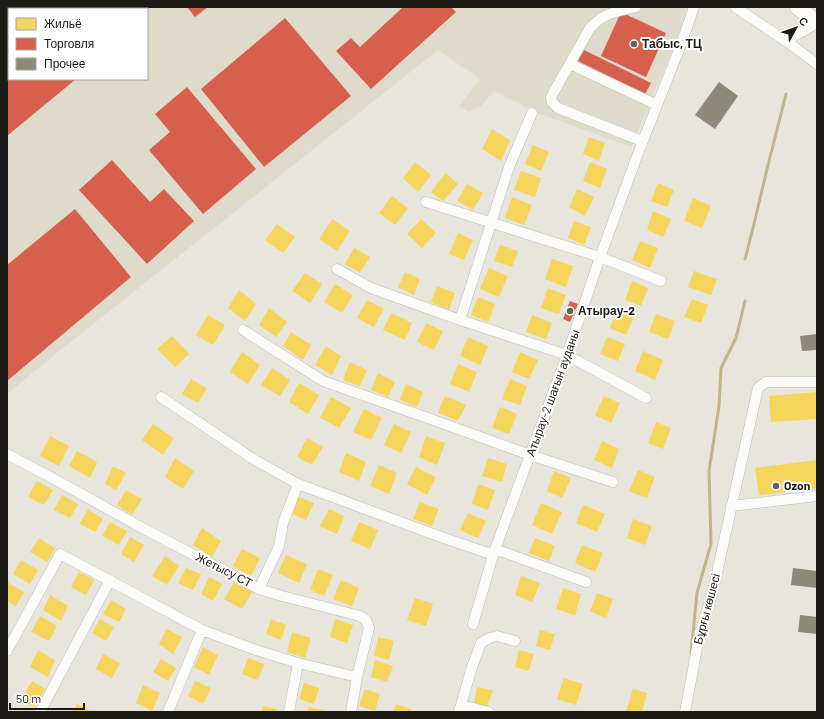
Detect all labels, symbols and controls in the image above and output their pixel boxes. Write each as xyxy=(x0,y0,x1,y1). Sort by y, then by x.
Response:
legend xyxy=(8,8,148,80)
north arrow xyxy=(776,8,816,48)
text: С xyxy=(797,14,812,29)
text: Жильё xyxy=(44,16,82,30)
text: Торговля xyxy=(44,36,94,51)
place label: Табыс, ТЦ xyxy=(642,36,702,51)
marker: Табыс, ТЦ xyxy=(629,39,639,49)
text: Прочее xyxy=(44,56,86,71)
place label: Атырау-2 xyxy=(578,303,635,318)
marker: Атырау-2 xyxy=(565,306,575,316)
street label: Атырау-2 шағын ауданы xyxy=(523,327,583,458)
place label: Ozon xyxy=(784,478,810,492)
marker: Ozon xyxy=(771,481,781,491)
street label: Жетысу СТ xyxy=(194,549,256,590)
street label: Бұрғы көшесі xyxy=(690,572,723,646)
scale bar xyxy=(10,685,84,711)
text: 50 m xyxy=(16,691,41,705)

